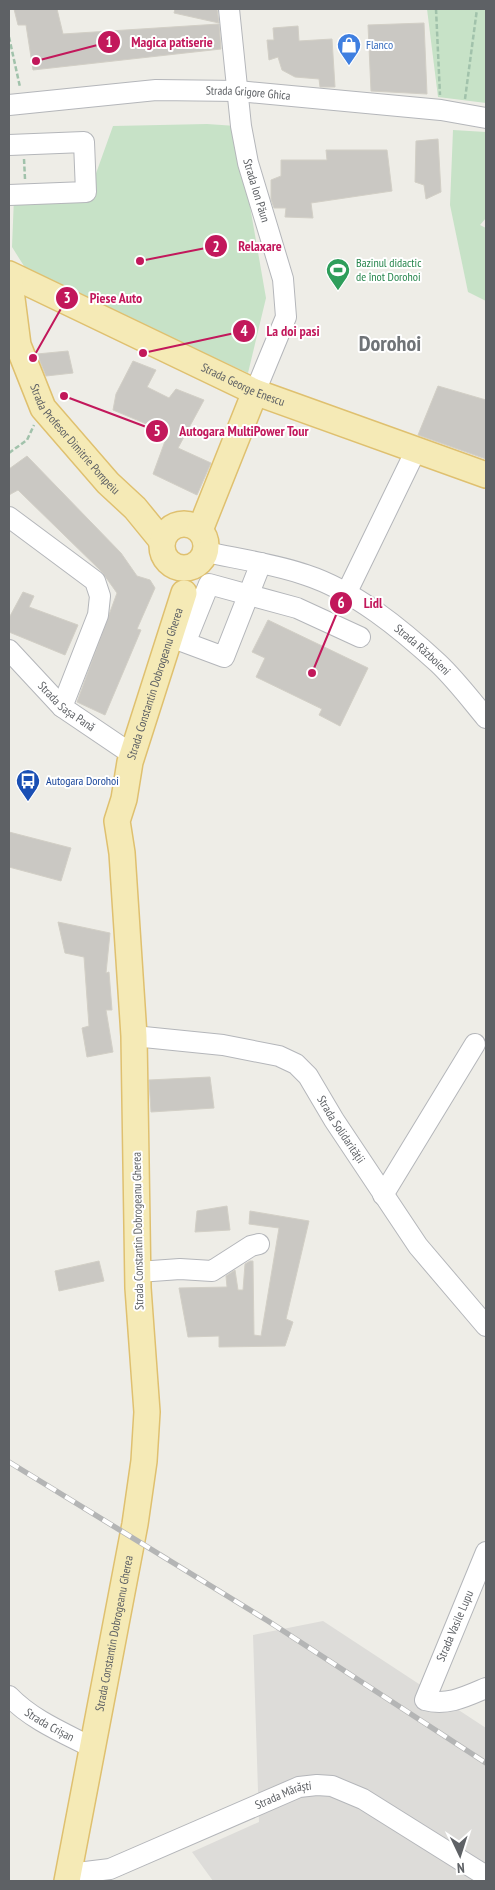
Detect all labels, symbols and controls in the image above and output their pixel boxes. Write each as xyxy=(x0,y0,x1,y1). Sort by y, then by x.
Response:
callout: Magica patiserie xyxy=(97,27,223,56)
text: 1 xyxy=(105,32,113,51)
shop icon: Flanco xyxy=(336,32,362,66)
text: Magica patiserie xyxy=(131,33,213,51)
place label: Flanco xyxy=(366,37,393,52)
street label: Strada Grigore Ghica xyxy=(206,83,291,103)
street label: Strada Ion Păun xyxy=(240,157,273,224)
callout: Relaxare xyxy=(203,232,292,261)
text: 2 xyxy=(212,237,220,256)
text: Relaxare xyxy=(238,237,282,255)
place label: Bazinul didactic de înot Dorohoi xyxy=(356,255,422,284)
sports icon: Bazinul didactic de înot Dorohoi xyxy=(325,257,351,291)
callout: Piese Auto xyxy=(55,283,153,312)
text: 3 xyxy=(63,288,71,307)
text: Piese Auto xyxy=(90,289,142,307)
callout: La doi pasi xyxy=(231,316,329,345)
text: 4 xyxy=(240,321,248,340)
text: La doi pasi xyxy=(266,322,320,340)
district label: Dorohoi xyxy=(359,329,421,357)
street label: Strada George Enescu xyxy=(199,359,287,409)
street label: Strada Profesor Dimitrie Pompeiu xyxy=(27,382,123,497)
callout: Autogara MultiPower Tour xyxy=(145,416,319,445)
text: 5 xyxy=(153,421,161,440)
text: Autogara MultiPower Tour xyxy=(178,422,310,440)
callout: Lidl xyxy=(329,588,392,617)
text: 6 xyxy=(337,593,345,612)
text: Lidl xyxy=(364,594,383,612)
street label: Strada Constantin Dobrogeanu Gherea xyxy=(123,606,186,761)
street label: Strada Războieni xyxy=(392,621,454,678)
street label: Strada Sașa Pană xyxy=(35,678,98,734)
bus stop icon: Autogara Dorohoi xyxy=(15,768,41,802)
place label: Autogara Dorohoi xyxy=(46,773,119,788)
street label: Strada Solidarității xyxy=(314,1093,369,1166)
street label: Strada Constantin Dobrogeanu Gherea xyxy=(129,1152,146,1310)
street label: Strada Constantin Dobrogeanu Gherea xyxy=(91,1554,136,1713)
street label: Strada Vasile Lupu xyxy=(433,1588,476,1664)
street label: Strada Crișan xyxy=(22,1704,77,1744)
street label: Strada Mărăști xyxy=(253,1778,312,1812)
north arrow xyxy=(435,1830,485,1880)
text: N xyxy=(457,1859,465,1877)

